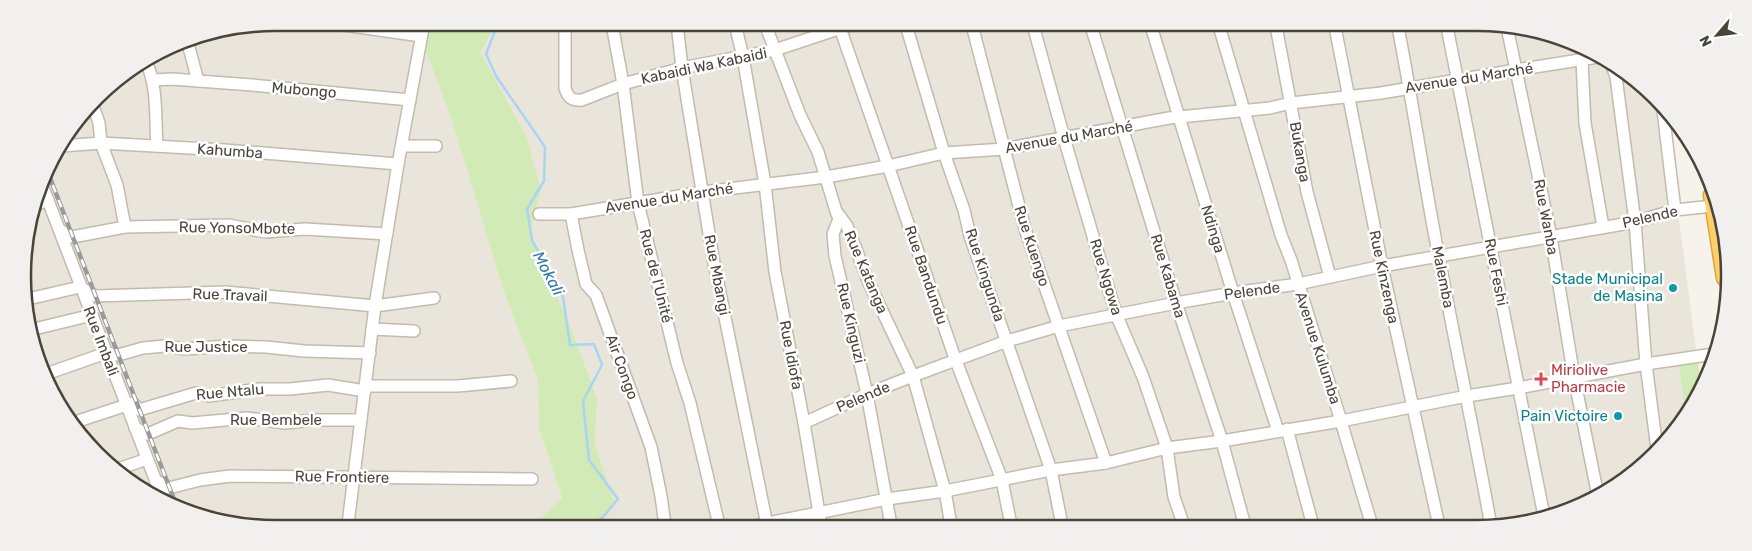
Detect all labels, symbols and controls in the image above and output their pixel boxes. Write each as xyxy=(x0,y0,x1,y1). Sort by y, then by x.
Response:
north arrow xyxy=(1692,10,1742,60)
text: N xyxy=(1696,32,1716,49)
street label: Kabaidi Wa Kabaidi xyxy=(639,44,769,88)
street label: Avenue du Marché xyxy=(1404,59,1534,97)
street label: Mubongo xyxy=(271,78,337,102)
street label: Avenue du Marché xyxy=(1004,117,1134,157)
street label: Bukanga xyxy=(1286,120,1314,184)
street label: Kahumba xyxy=(196,140,264,162)
street label: Rue Wanba xyxy=(1530,178,1562,256)
street label: Avenue du Marché xyxy=(604,179,734,217)
street label: Pelende xyxy=(1621,202,1679,232)
street label: Rue Kuengo xyxy=(1011,203,1053,289)
street label: Ndinga xyxy=(1197,203,1229,255)
street label: Rue YonsoMbote xyxy=(179,218,295,238)
street label: Rue Bandundu xyxy=(901,223,951,327)
street label: Rue Kingunda xyxy=(961,226,1009,324)
street label: Rue de l'Unité xyxy=(636,227,676,325)
street label: Rue Katanga xyxy=(840,228,892,316)
street label: Rue Kinzenga xyxy=(1365,229,1403,325)
street label: Rue Kabama xyxy=(1147,232,1189,320)
street label: Rue Mbangi xyxy=(700,233,734,317)
street label: Rue Ngowa xyxy=(1086,237,1126,317)
street label: Rue Feshi xyxy=(1481,237,1511,307)
street label: Malemba xyxy=(1428,244,1458,310)
water label: Mokali xyxy=(529,248,569,300)
place label: Stade Municipal de Masina xyxy=(1552,270,1663,305)
street label: Pelende xyxy=(1223,278,1281,304)
street label: Rue Kinguzi xyxy=(833,281,869,365)
marker: Stade Municipal de Masina xyxy=(1667,282,1679,294)
street label: Rue Travail xyxy=(192,285,268,305)
street label: Avenue Kulumba xyxy=(1291,290,1345,406)
street label: Rue Imbali xyxy=(80,304,122,378)
street label: Rue Idiofa xyxy=(775,319,807,391)
street label: Air Congo xyxy=(602,332,642,402)
street label: Rue Justice xyxy=(164,338,248,356)
place label: Miriolive Pharmacie xyxy=(1551,361,1626,396)
marker: Miriolive Pharmacie xyxy=(1535,373,1547,385)
street label: Pelende xyxy=(834,378,892,416)
street label: Rue Ntalu xyxy=(195,380,265,404)
place label: Pain Victoire xyxy=(1521,407,1608,425)
marker: Pain Victoire xyxy=(1612,410,1624,422)
street label: Rue Bembele xyxy=(230,411,322,429)
street label: Rue Frontiere xyxy=(295,467,389,487)

